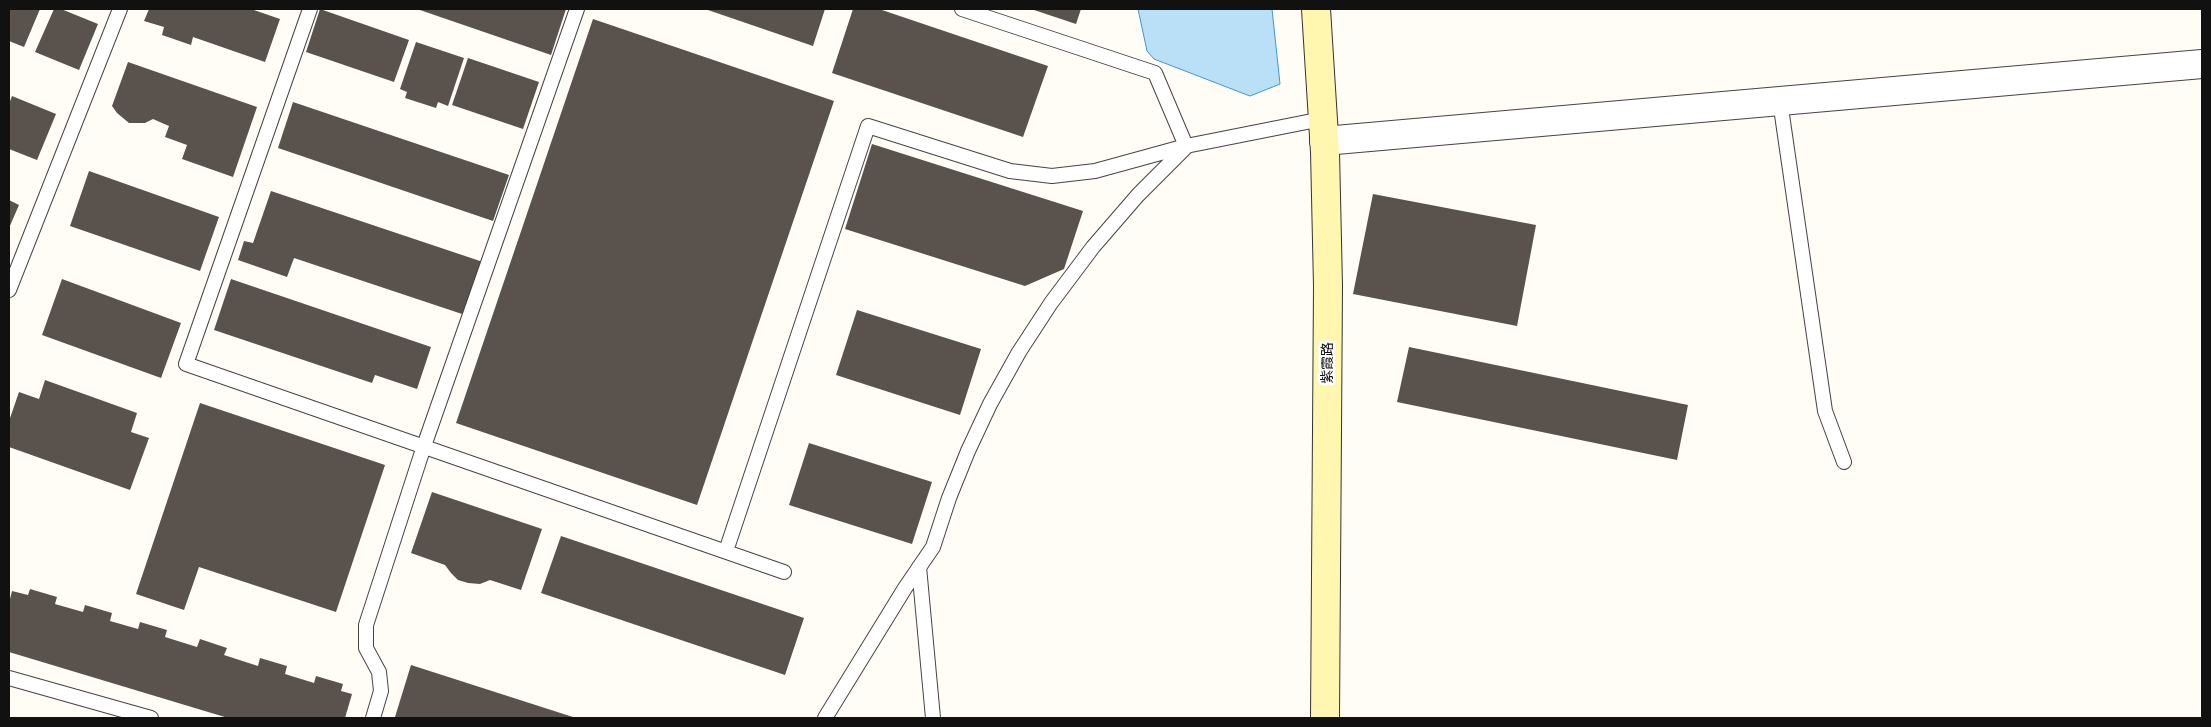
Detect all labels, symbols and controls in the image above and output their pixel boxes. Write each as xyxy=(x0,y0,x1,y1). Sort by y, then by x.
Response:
street label: 紫霞路 xyxy=(1320,342,1336,384)

